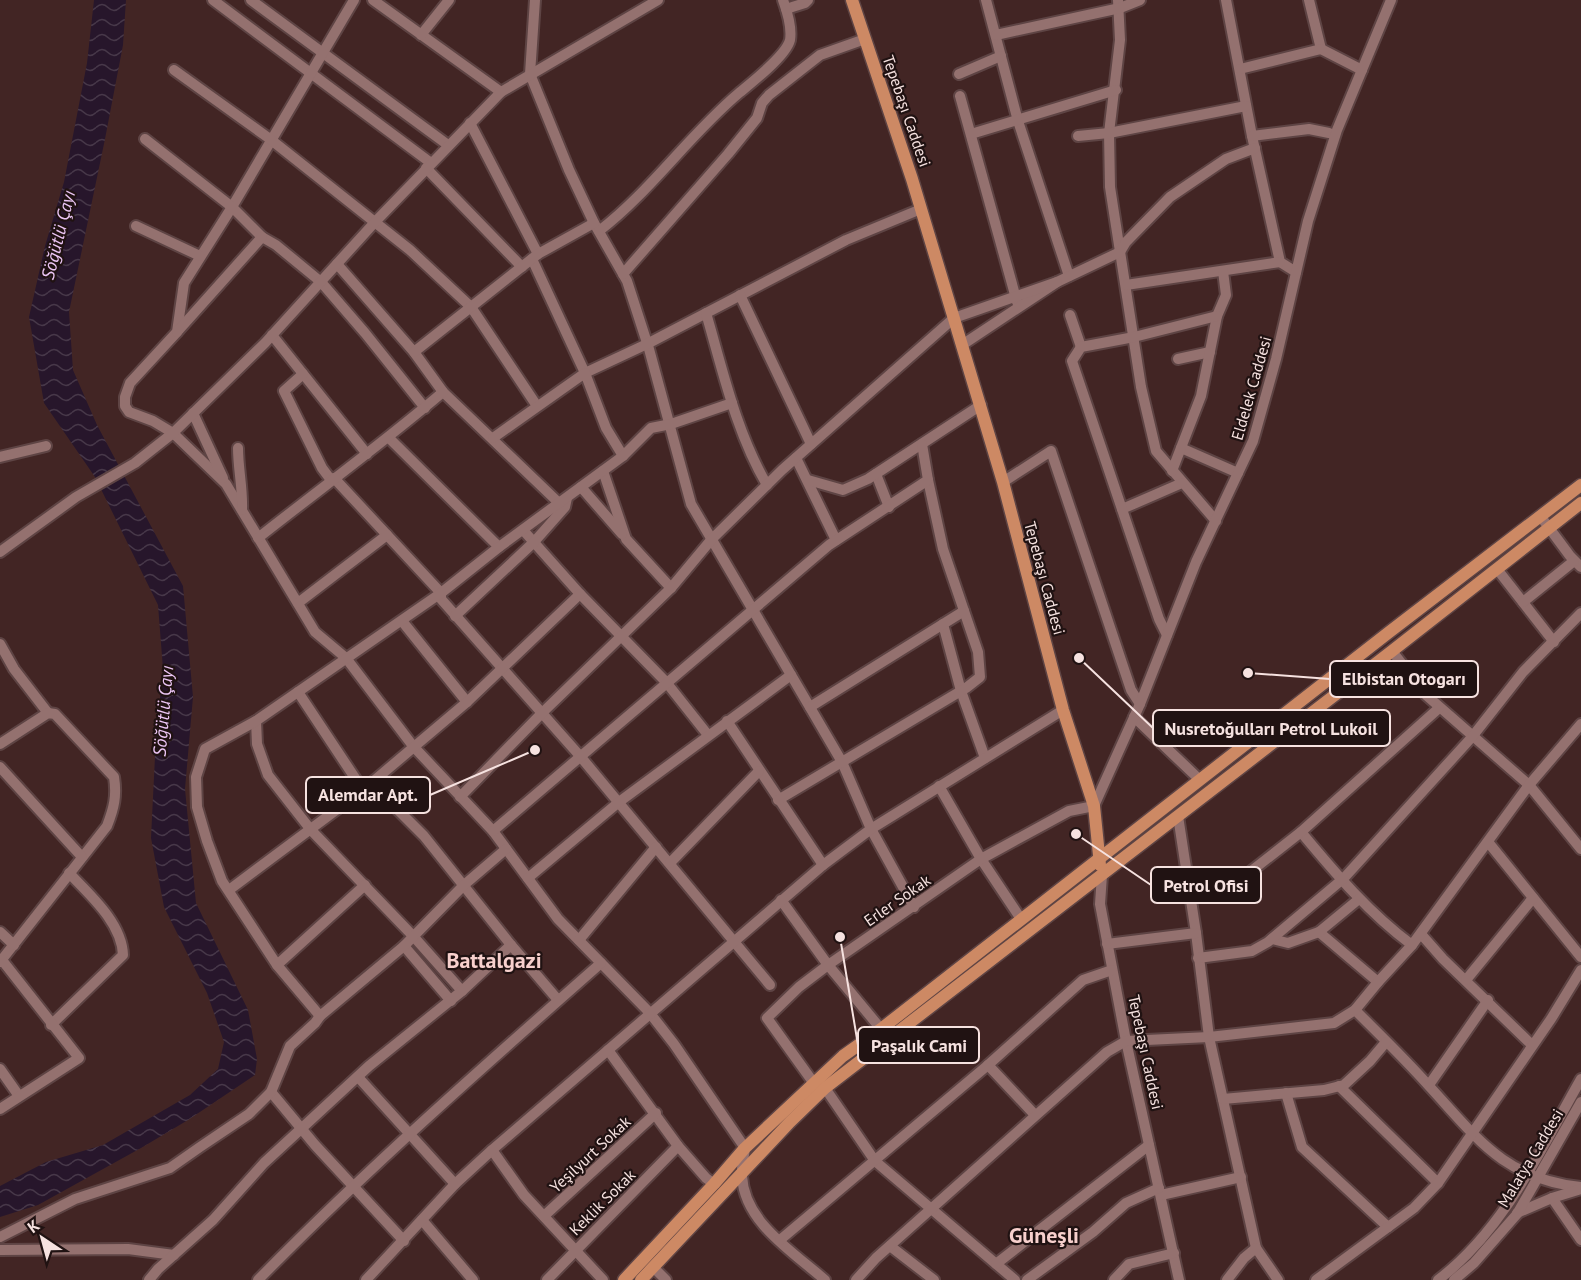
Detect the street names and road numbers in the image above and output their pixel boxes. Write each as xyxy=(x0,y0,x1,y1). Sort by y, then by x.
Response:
street label: Tepebaşı Caddesi xyxy=(879,53,935,169)
street label: Eldelek Caddesi xyxy=(1227,334,1275,442)
street label: Tepebaşı Caddesi xyxy=(1020,519,1070,637)
street label: Erler Sokak xyxy=(860,870,934,930)
street label: Tepebaşı Caddesi xyxy=(1124,993,1168,1111)
street label: Malatya Caddesi xyxy=(1493,1105,1567,1211)
street label: Yeşilyurt Sokak xyxy=(545,1111,635,1197)
street label: Keklik Sokak xyxy=(565,1164,640,1239)

